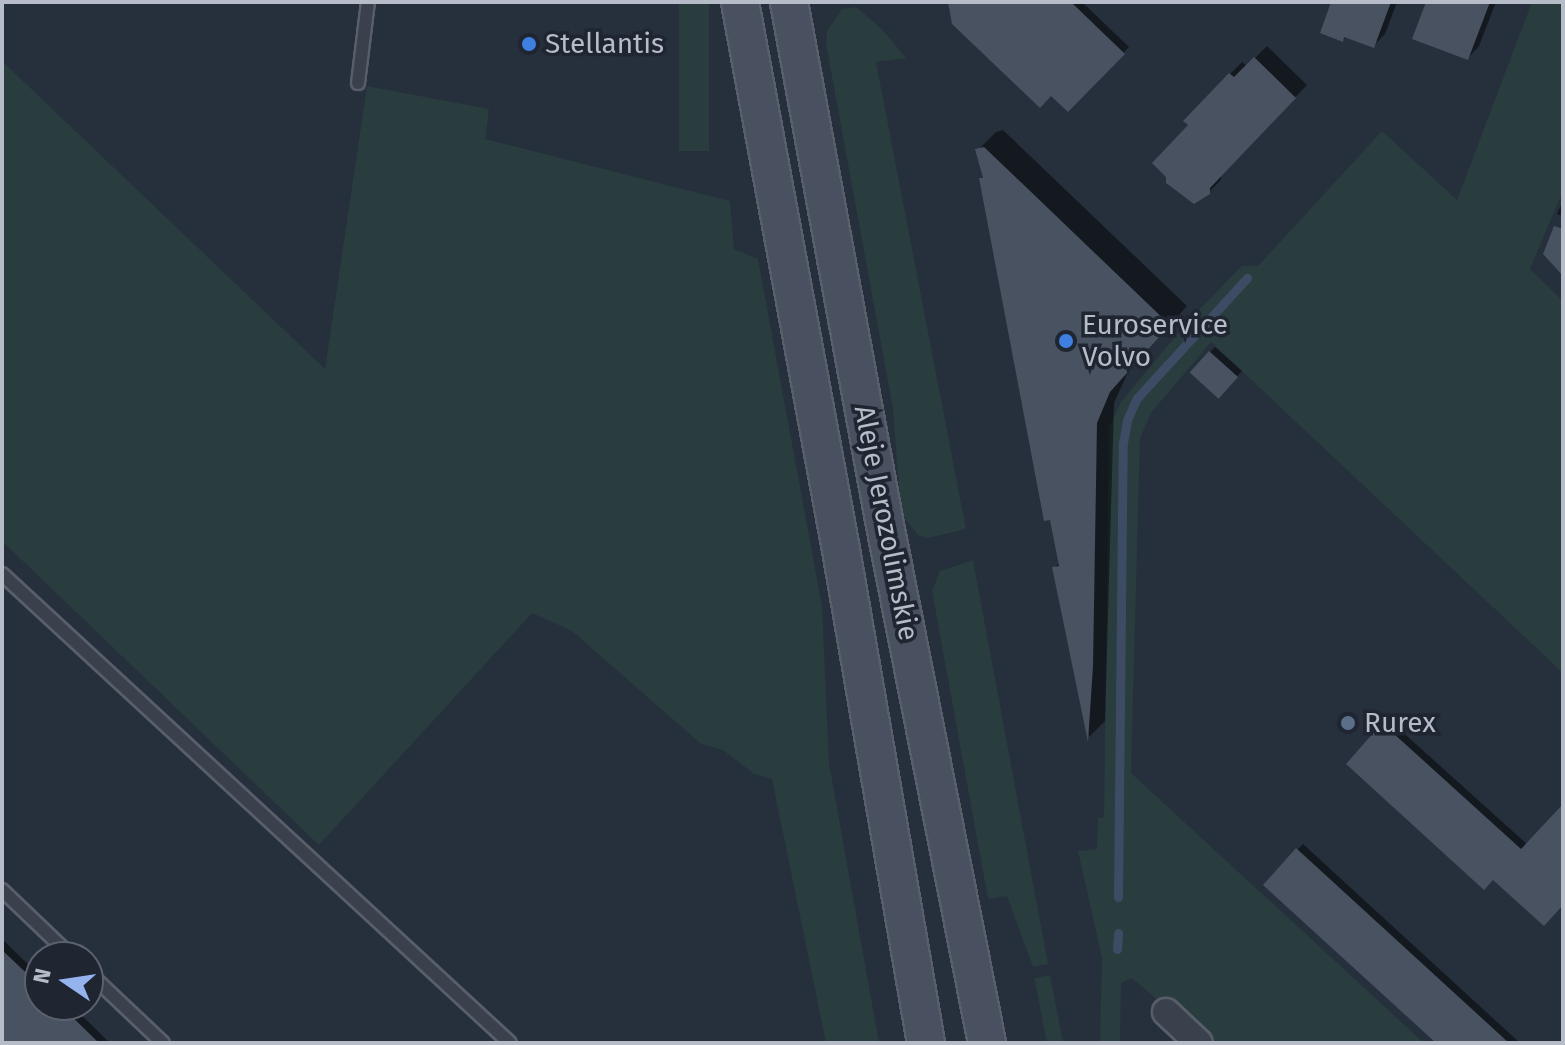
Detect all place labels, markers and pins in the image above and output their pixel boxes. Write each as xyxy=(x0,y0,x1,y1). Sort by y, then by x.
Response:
place label: Stellantis xyxy=(545,27,664,61)
marker: Stellantis xyxy=(520,35,538,53)
place label: Euroservice Volvo xyxy=(1082,308,1228,374)
marker: Euroservice Volvo xyxy=(1057,332,1075,350)
place label: Rurex xyxy=(1364,706,1436,740)
marker: Rurex xyxy=(1339,714,1357,732)

